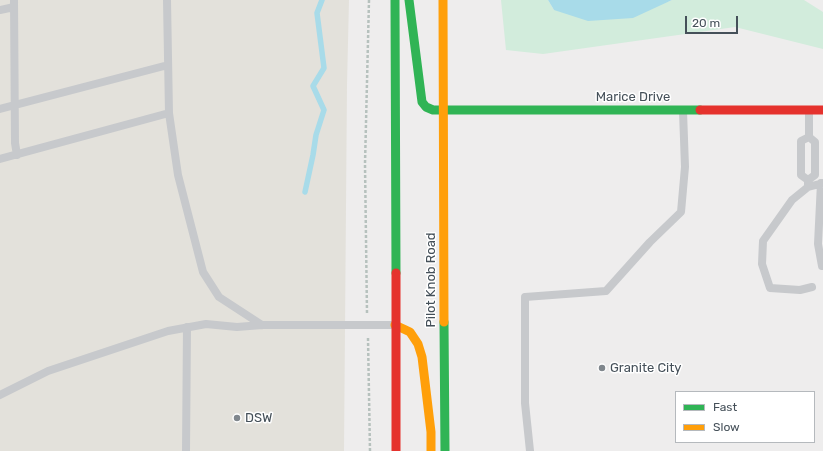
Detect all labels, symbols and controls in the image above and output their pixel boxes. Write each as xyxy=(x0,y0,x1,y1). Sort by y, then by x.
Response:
scale bar xyxy=(687,8,740,34)
text: 20 m xyxy=(692,16,720,30)
street label: Marice Drive xyxy=(596,89,670,105)
street label: Pilot Knob Road xyxy=(423,232,439,328)
place label: Granite City xyxy=(610,360,681,376)
marker: Granite City xyxy=(597,363,607,373)
legend xyxy=(675,391,815,443)
text: Fast xyxy=(713,400,737,414)
place label: DSW xyxy=(245,410,272,426)
marker: DSW xyxy=(232,413,242,423)
text: Slow xyxy=(713,420,740,434)

